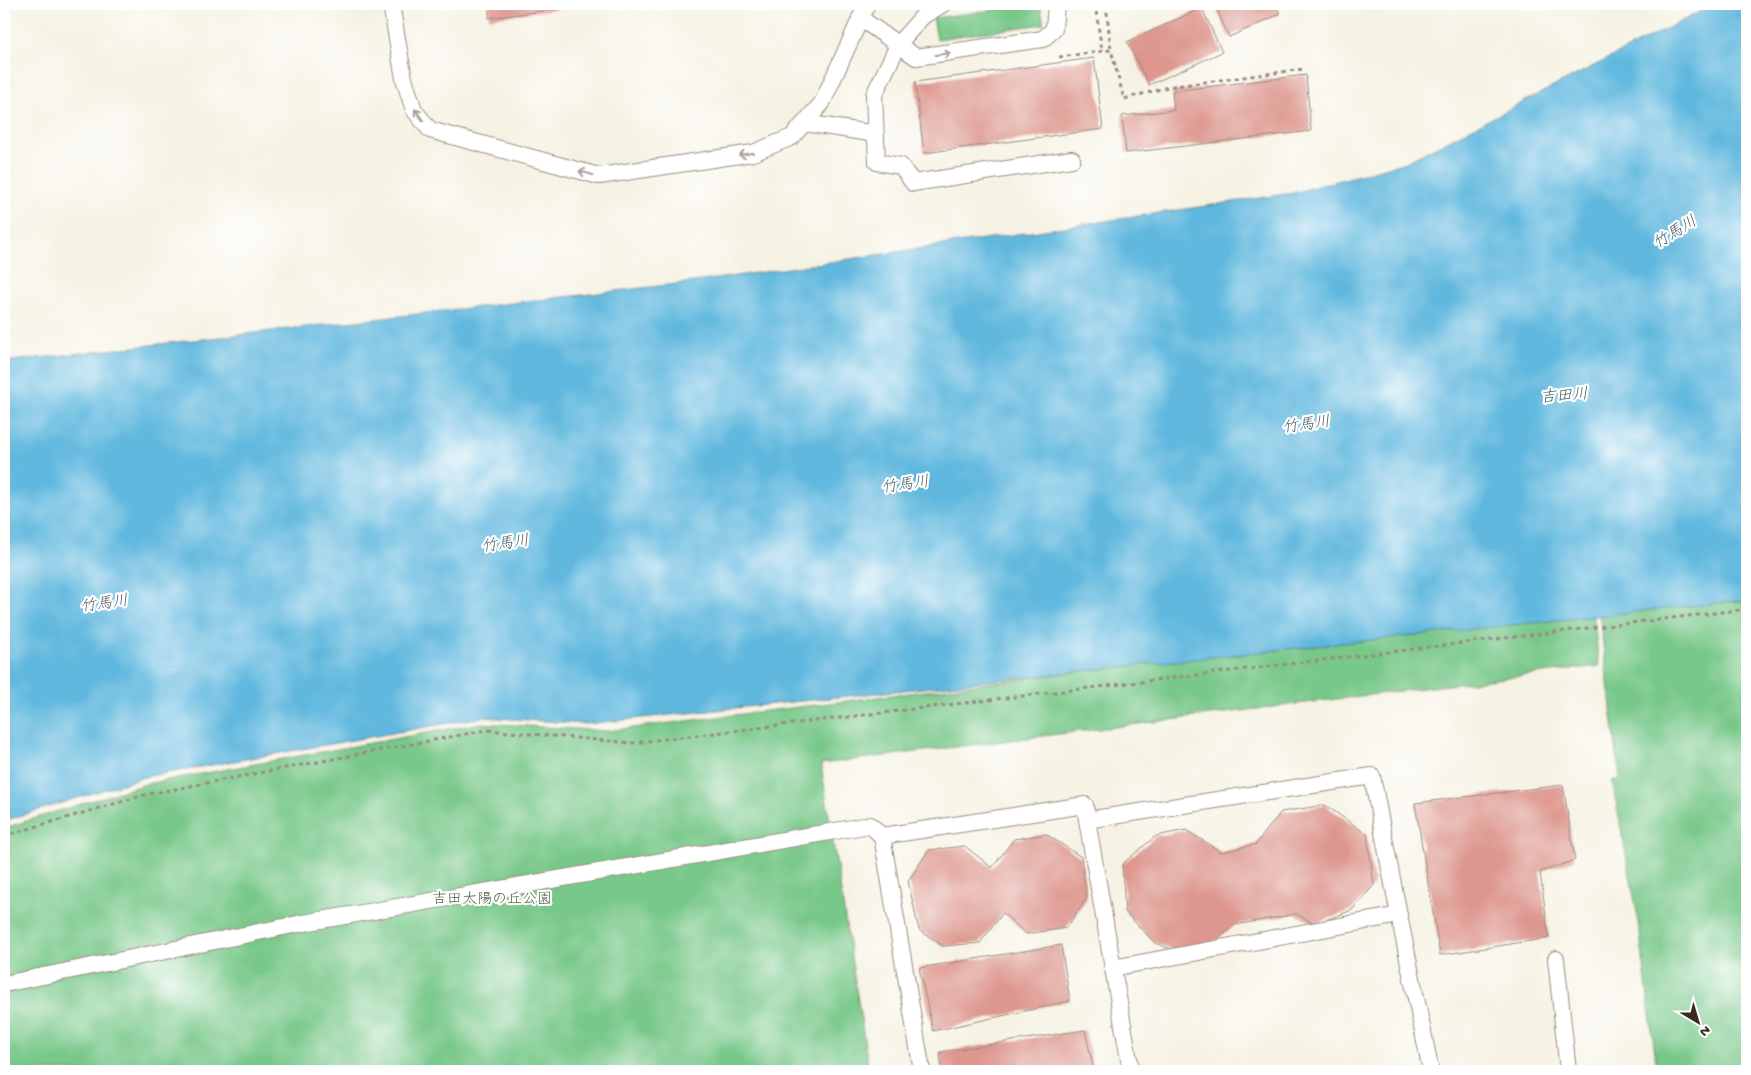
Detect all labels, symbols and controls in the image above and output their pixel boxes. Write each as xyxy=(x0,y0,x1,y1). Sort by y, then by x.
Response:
one-way arrow xyxy=(934,48,950,58)
one-way arrow xyxy=(414,108,424,122)
one-way arrow xyxy=(739,149,755,159)
one-way arrow xyxy=(578,167,594,177)
water label: 竹馬川 xyxy=(1650,212,1701,255)
water label: 吉田川 xyxy=(1539,385,1589,409)
water label: 竹馬川 xyxy=(1281,413,1332,439)
water label: 竹馬川 xyxy=(880,473,931,499)
water label: 竹馬川 xyxy=(480,532,531,558)
water label: 竹馬川 xyxy=(79,592,130,618)
park label: 吉田太陽の丘公園 xyxy=(432,891,552,909)
north arrow xyxy=(1674,998,1724,1048)
text: N xyxy=(1696,1021,1713,1040)

